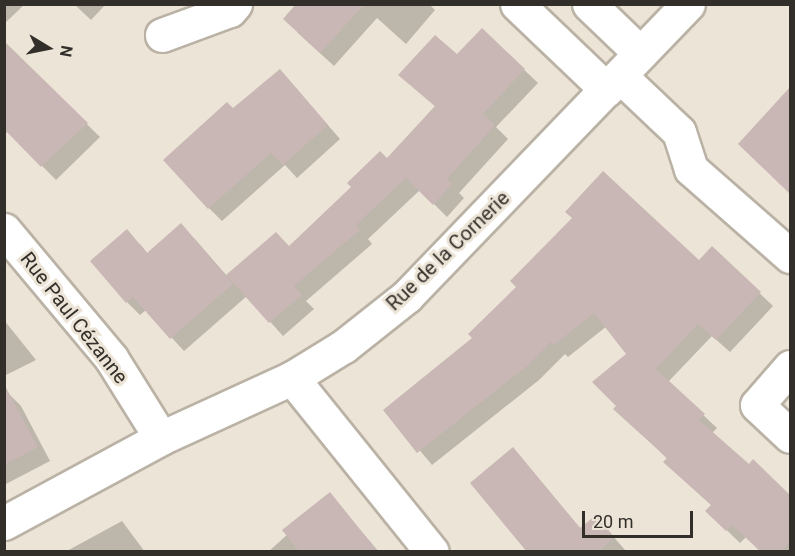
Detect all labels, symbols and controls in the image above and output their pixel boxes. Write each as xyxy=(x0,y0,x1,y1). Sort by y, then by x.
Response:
north arrow xyxy=(18,18,78,78)
text: N xyxy=(56,44,77,58)
street label: Rue de la Cornerie xyxy=(382,186,514,316)
street label: Rue Paul Cézanne xyxy=(15,247,133,389)
scale bar xyxy=(585,499,696,537)
text: 20 m xyxy=(593,511,633,532)

